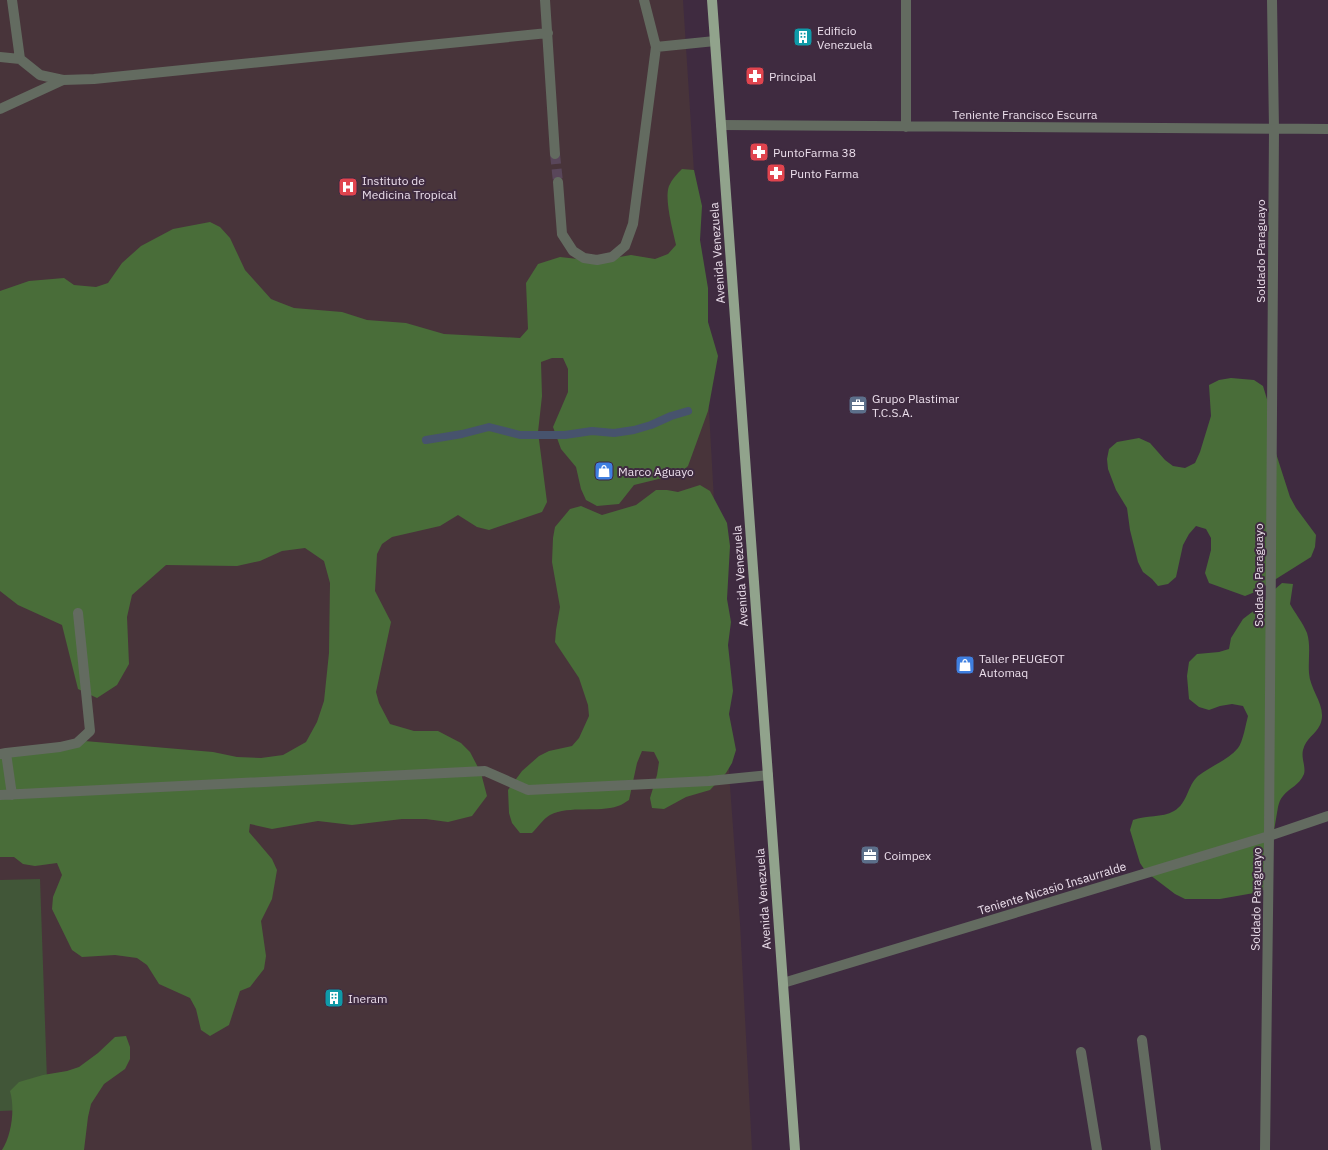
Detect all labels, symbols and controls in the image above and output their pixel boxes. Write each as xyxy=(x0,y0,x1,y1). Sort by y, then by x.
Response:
place label: Edificio Venezuela xyxy=(817,23,873,52)
building icon: Edificio Venezuela xyxy=(792,26,814,48)
pharmacy icon: Principal xyxy=(744,65,766,87)
place label: Principal xyxy=(769,69,816,84)
street label: Teniente Francisco Escurra xyxy=(953,107,1098,122)
pharmacy icon: PuntoFarma 38 xyxy=(748,141,770,163)
place label: PuntoFarma 38 xyxy=(773,145,856,160)
pharmacy icon: Punto Farma xyxy=(765,162,787,184)
place label: Punto Farma xyxy=(790,166,859,181)
place label: Instituto de Medicina Tropical xyxy=(362,173,456,202)
hospital icon: Instituto de Medicina Tropical xyxy=(337,176,359,198)
street label: Soldado Paraguayo xyxy=(1253,199,1268,303)
street label: Avenida Venezuela xyxy=(706,201,728,304)
place label: Grupo Plastimar T.C.S.A. xyxy=(872,391,960,420)
office icon: Grupo Plastimar T.C.S.A. xyxy=(847,394,869,416)
shop icon: Marco Aguayo xyxy=(593,460,615,482)
place label: Marco Aguayo xyxy=(618,464,694,479)
street label: Soldado Paraguayo xyxy=(1251,523,1266,627)
street label: Avenida Venezuela xyxy=(729,524,751,627)
place label: Taller PEUGEOT Automaq xyxy=(979,651,1065,680)
shop icon: Taller PEUGEOT Automaq xyxy=(954,654,976,676)
office icon: Coimpex xyxy=(859,844,881,866)
street label: Avenida Venezuela xyxy=(752,847,774,950)
street label: Soldado Paraguayo xyxy=(1248,847,1264,951)
place label: Coimpex xyxy=(884,848,931,863)
street label: Teniente Nicasio Insaurralde xyxy=(976,858,1128,918)
building icon: Ineram xyxy=(323,987,345,1009)
place label: Ineram xyxy=(348,991,387,1006)

